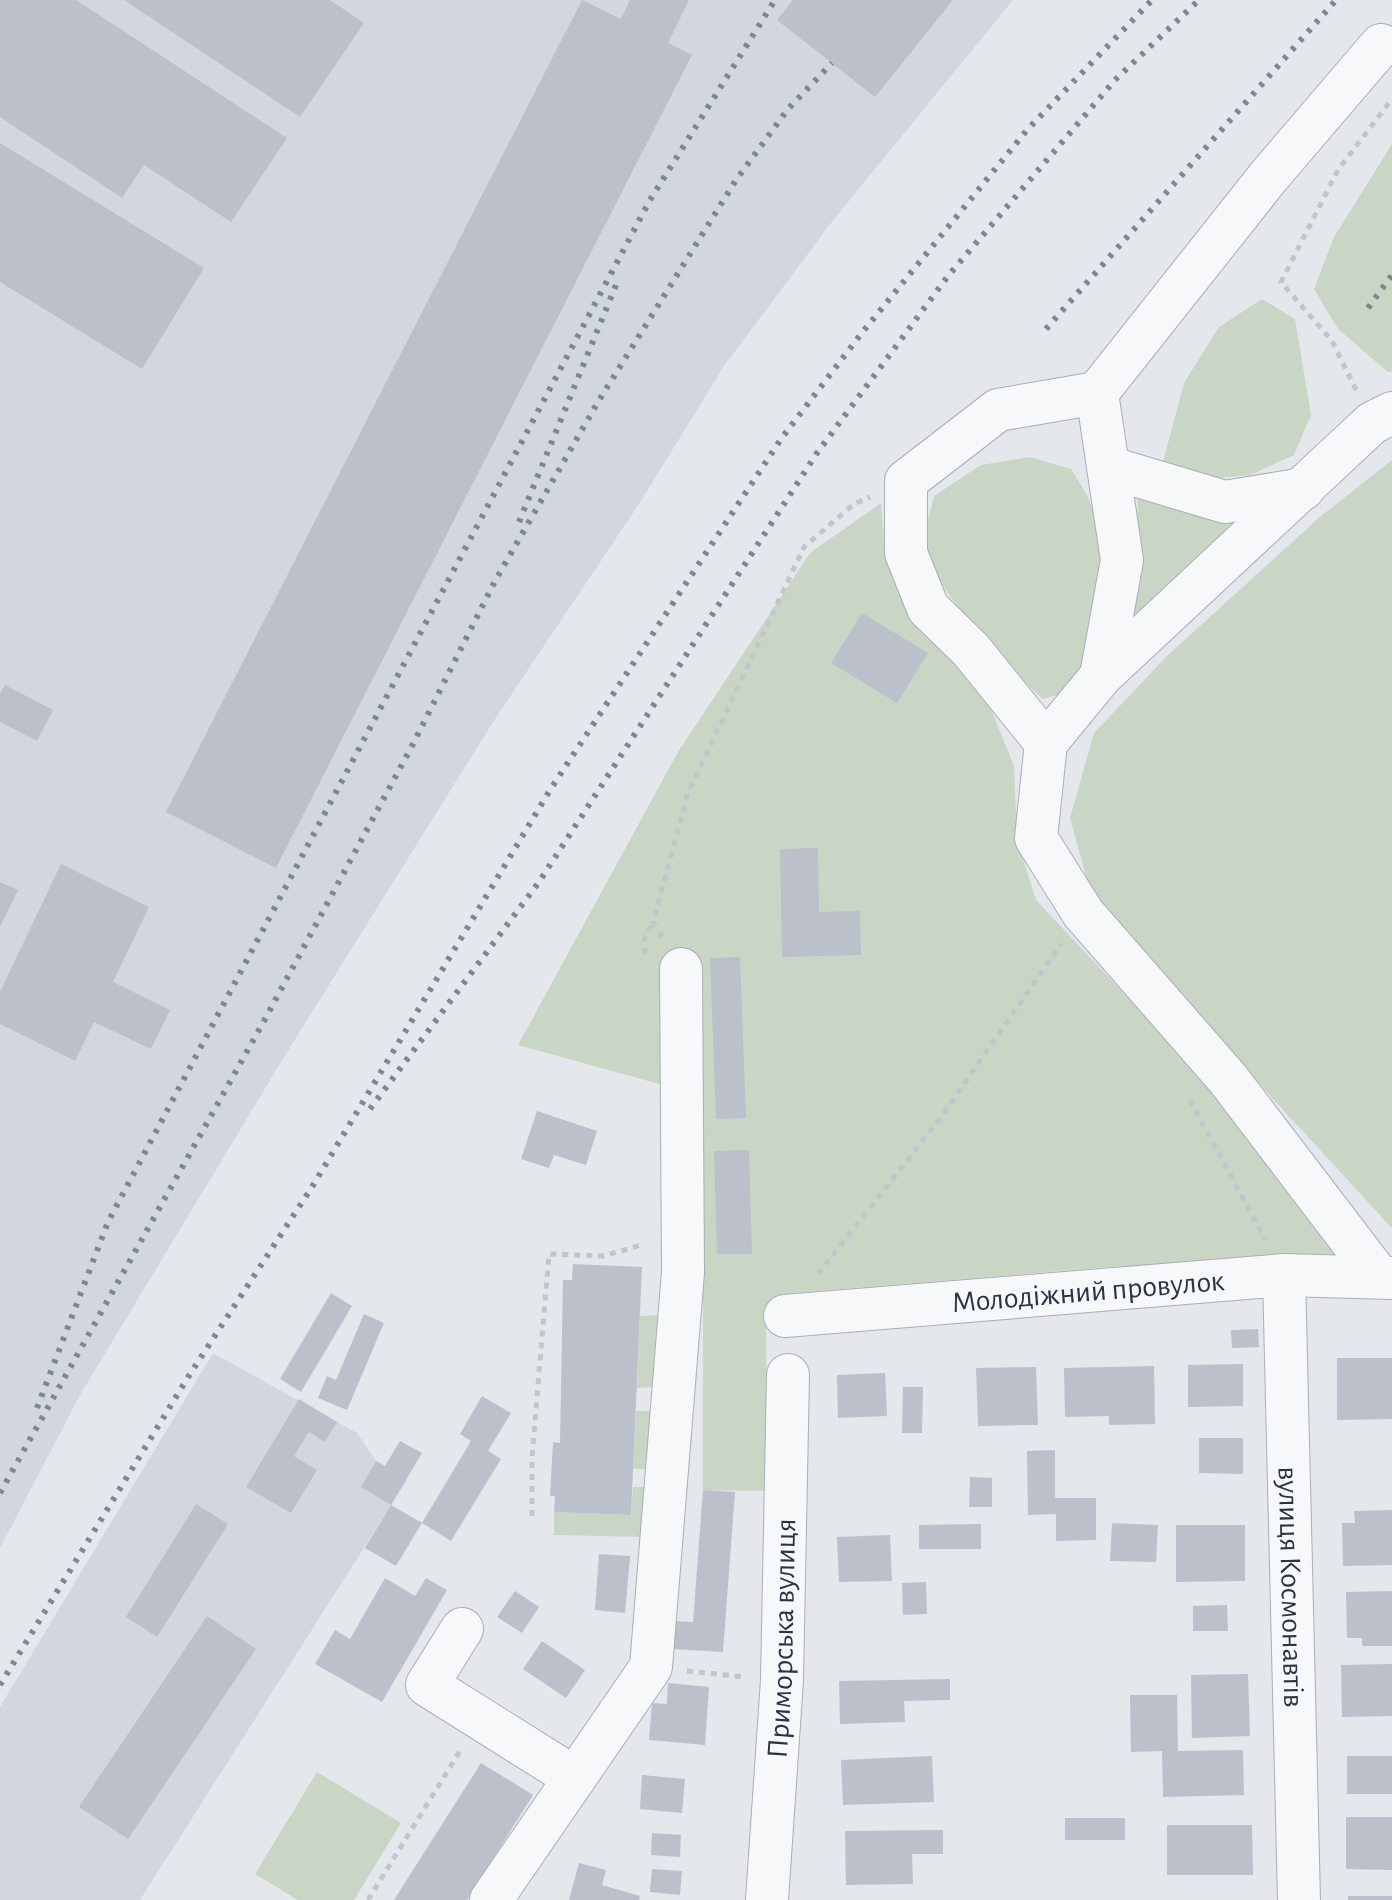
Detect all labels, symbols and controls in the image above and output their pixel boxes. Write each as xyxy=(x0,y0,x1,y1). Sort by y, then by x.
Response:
street label: Молодіжний провулок xyxy=(951,1266,1226,1318)
street label: вулиця Космонавтів xyxy=(1273,1466,1308,1708)
street label: Приморська вулиця xyxy=(763,1518,801,1760)

